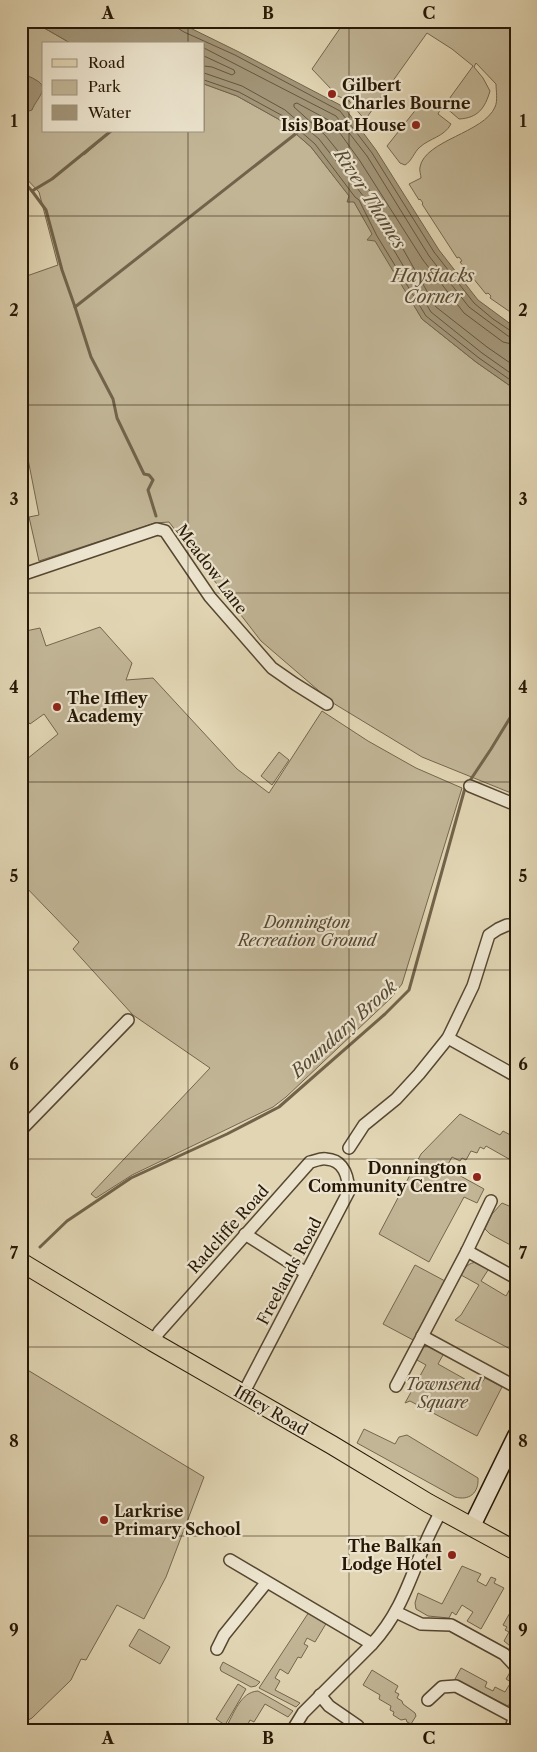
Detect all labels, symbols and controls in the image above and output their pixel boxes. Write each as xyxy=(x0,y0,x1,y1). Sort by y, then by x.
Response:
text: A xyxy=(101,3,115,23)
text: B xyxy=(262,3,274,23)
text: C xyxy=(423,3,435,23)
legend xyxy=(42,42,205,132)
text: Road xyxy=(88,53,125,72)
place label: Gilbert Charles Bourne xyxy=(342,75,471,113)
text: Park xyxy=(88,77,122,96)
marker: Gilbert Charles Bourne xyxy=(326,88,338,100)
text: Water xyxy=(87,103,132,122)
text: 1 xyxy=(10,111,18,131)
text: 1 xyxy=(519,111,527,131)
place label: Isis Boat House xyxy=(281,115,406,135)
marker: Isis Boat House xyxy=(410,119,422,131)
water label: River Thames xyxy=(328,143,411,253)
water label: Haystacks Corner xyxy=(389,265,475,308)
text: 2 xyxy=(9,300,19,320)
text: 2 xyxy=(518,300,528,320)
text: 3 xyxy=(9,489,19,509)
text: 3 xyxy=(518,489,528,509)
street label: Meadow Lane xyxy=(172,520,252,618)
text: 4 xyxy=(9,677,19,697)
text: 4 xyxy=(518,677,528,697)
place label: The Iffley Academy xyxy=(66,688,149,726)
marker: The Iffley Academy xyxy=(51,701,63,713)
text: 5 xyxy=(10,866,19,886)
text: 5 xyxy=(519,866,528,886)
park label: Donnington Recreation Ground xyxy=(236,912,378,950)
water label: Boundary Brook xyxy=(285,975,402,1084)
text: 6 xyxy=(9,1054,19,1074)
text: 6 xyxy=(518,1054,528,1074)
place label: Donnington Community Centre xyxy=(308,1158,467,1196)
marker: Donnington Community Centre xyxy=(471,1171,483,1183)
street label: Radcliffe Road xyxy=(183,1181,273,1277)
street label: Freelands Road xyxy=(252,1214,326,1328)
text: 7 xyxy=(10,1243,19,1263)
text: 7 xyxy=(519,1243,528,1263)
park label: Townsend Square xyxy=(405,1374,482,1412)
street label: Iffley Road xyxy=(230,1381,312,1439)
text: 8 xyxy=(9,1431,19,1451)
text: 8 xyxy=(518,1431,528,1451)
place label: Larkrise Primary School xyxy=(114,1501,241,1539)
marker: Larkrise Primary School xyxy=(98,1514,110,1526)
place label: The Balkan Lodge Hotel xyxy=(341,1536,442,1574)
marker: The Balkan Lodge Hotel xyxy=(446,1549,458,1561)
text: 9 xyxy=(9,1620,19,1640)
text: 9 xyxy=(518,1620,528,1640)
text: A xyxy=(101,1728,115,1748)
text: B xyxy=(262,1728,274,1748)
text: C xyxy=(423,1728,435,1748)

